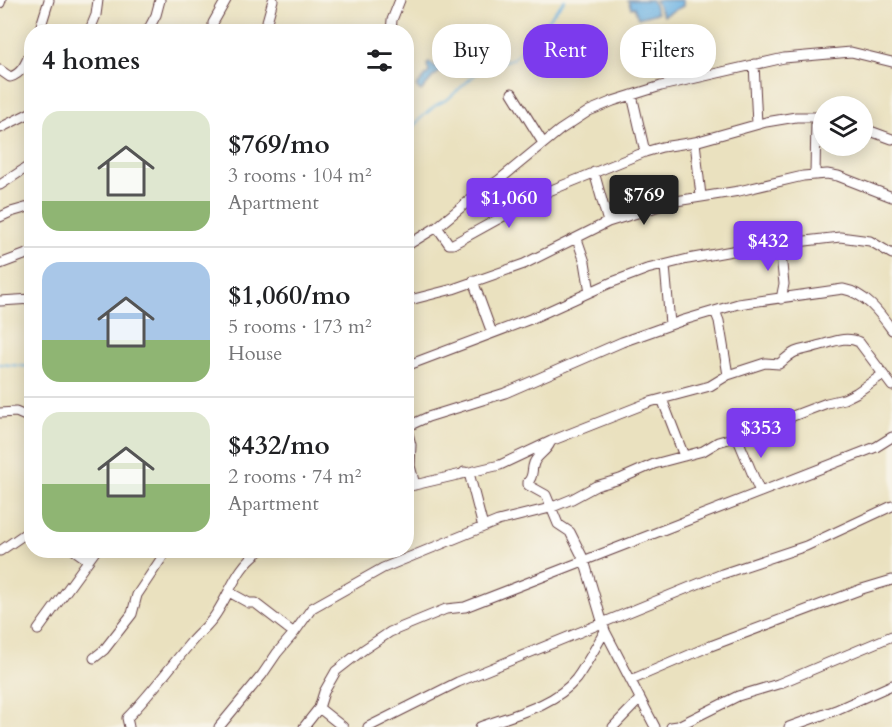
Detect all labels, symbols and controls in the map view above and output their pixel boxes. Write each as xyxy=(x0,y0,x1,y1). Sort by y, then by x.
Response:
chip: Buy xyxy=(432,24,511,78)
chip: Rent xyxy=(523,24,608,78)
chip: Filters xyxy=(620,24,716,78)
text: 4 homes xyxy=(42,43,140,78)
icon: filters xyxy=(363,44,396,77)
map controls xyxy=(813,96,873,156)
button: layers xyxy=(813,96,873,156)
text: $769/mo xyxy=(228,127,330,162)
icon: home xyxy=(90,135,162,207)
text: 3 rooms · 104 m² xyxy=(228,162,372,189)
pin: $769 xyxy=(608,175,680,226)
pin: $1,060 xyxy=(460,178,558,229)
text: $769 xyxy=(624,181,664,208)
text: $1,060 xyxy=(480,184,538,211)
text: Apartment xyxy=(228,189,319,216)
pin: $432 xyxy=(732,221,804,272)
text: $432 xyxy=(748,227,788,254)
text: $1,060/mo xyxy=(228,278,351,313)
icon: home xyxy=(90,286,162,358)
text: 5 rooms · 173 m² xyxy=(228,313,372,340)
text: House xyxy=(228,340,282,367)
pin: $353 xyxy=(725,408,797,459)
text: $353 xyxy=(741,414,781,441)
text: $432/mo xyxy=(228,428,330,463)
icon: home xyxy=(90,436,162,508)
text: 2 rooms · 74 m² xyxy=(228,463,361,490)
text: Apartment xyxy=(228,490,319,517)

